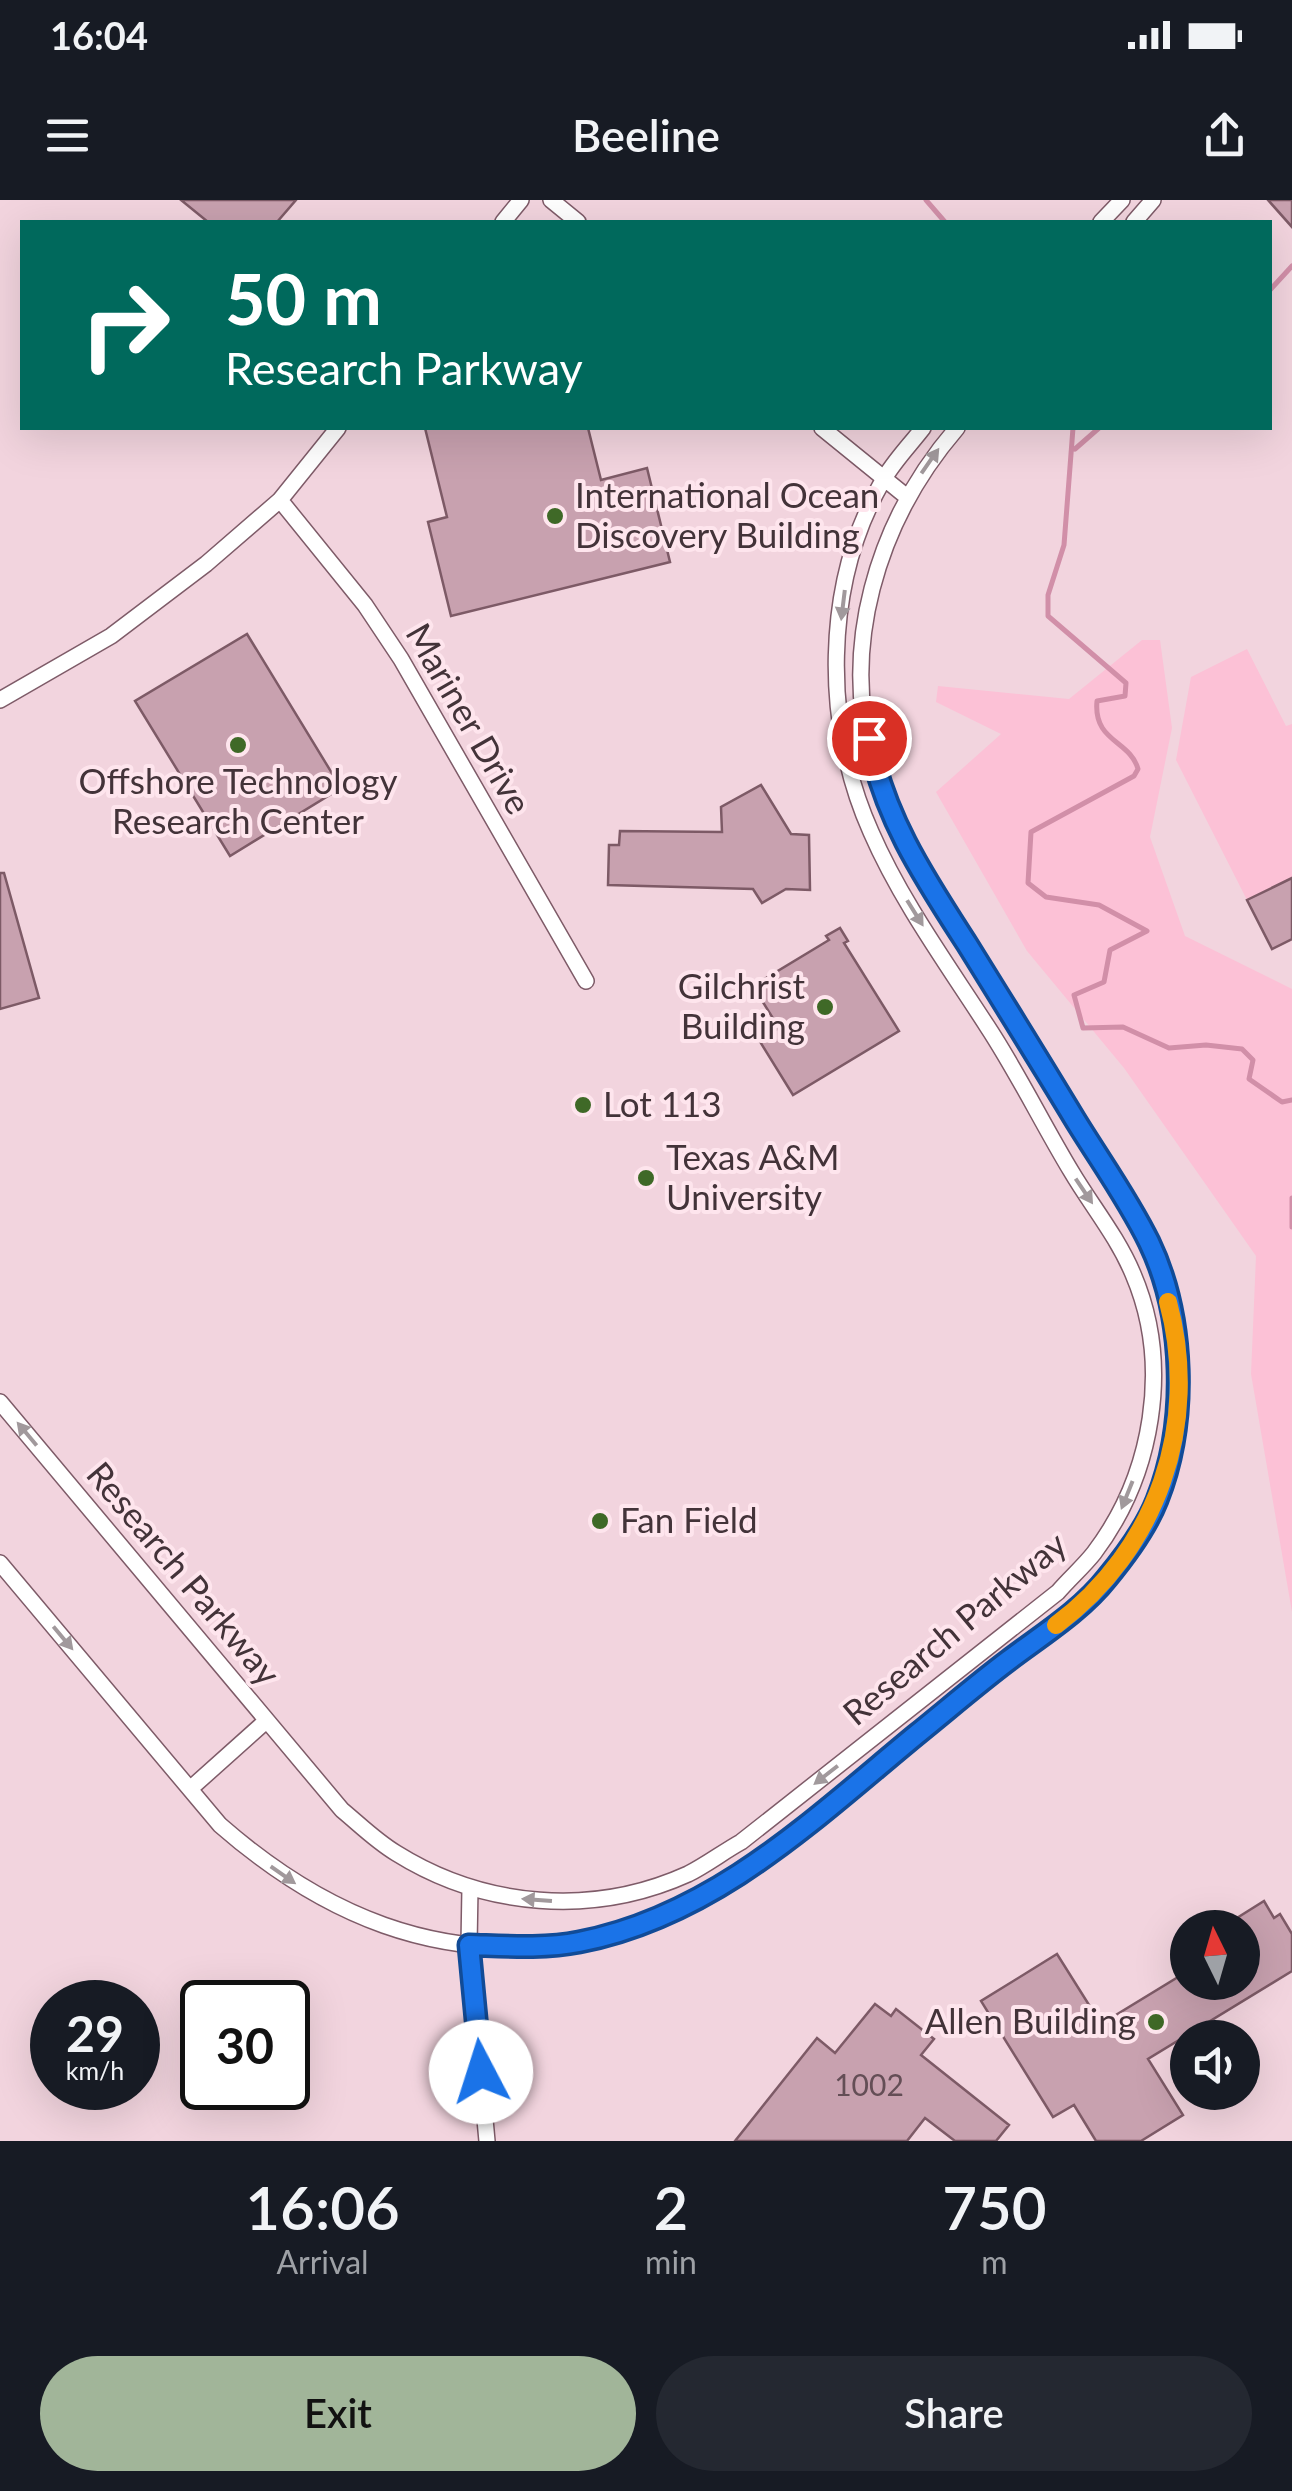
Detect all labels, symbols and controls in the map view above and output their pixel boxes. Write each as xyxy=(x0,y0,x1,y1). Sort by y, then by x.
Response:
text: 16:04 xyxy=(50,12,148,58)
icon: menu xyxy=(40,108,95,163)
text: Beeline xyxy=(572,108,720,162)
icon: share xyxy=(1197,108,1252,163)
text: 50 m xyxy=(225,256,382,340)
icon: right xyxy=(60,260,190,390)
text: Research Parkway xyxy=(225,341,583,395)
one-way arrow xyxy=(920,448,939,474)
place label: International Ocean Discovery Building xyxy=(575,473,879,555)
marker: International Ocean Discovery Building xyxy=(544,505,566,527)
one-way arrow xyxy=(835,589,851,621)
street label: Mariner Drive xyxy=(398,615,541,821)
pin xyxy=(827,696,912,781)
icon: arrive xyxy=(842,711,897,766)
marker: Offshore Technology Research Center xyxy=(227,734,249,756)
place label: Offshore Technology Research Center xyxy=(79,759,397,841)
one-way arrow xyxy=(906,899,924,926)
place label: Gilchrist Building xyxy=(678,964,805,1046)
marker: Gilchrist Building xyxy=(814,996,836,1018)
place label: Lot 113 xyxy=(603,1082,722,1124)
marker: Lot 113 xyxy=(572,1094,594,1116)
place label: Texas A&M University xyxy=(666,1135,840,1217)
marker: Texas A&M University xyxy=(635,1167,657,1189)
one-way arrow xyxy=(1074,1177,1092,1204)
one-way arrow xyxy=(16,1422,38,1447)
street label: Research Parkway xyxy=(79,1453,290,1693)
one-way arrow xyxy=(1119,1480,1135,1510)
place label: Fan Field xyxy=(620,1498,758,1540)
marker: Fan Field xyxy=(589,1510,611,1532)
street label: Research Parkway xyxy=(834,1522,1074,1733)
one-way arrow xyxy=(52,1625,73,1650)
one-way arrow xyxy=(813,1764,839,1785)
one-way arrow xyxy=(270,1865,297,1884)
one-way arrow xyxy=(521,1892,553,1908)
north arrow xyxy=(1170,1910,1260,2000)
map controls xyxy=(1170,1910,1260,2110)
speed limit sign: 30 xyxy=(180,1980,310,2110)
place label: Allen Building xyxy=(925,1999,1136,2041)
text: 29 xyxy=(66,2003,124,2063)
marker: Allen Building xyxy=(1145,2011,1167,2033)
position arrow xyxy=(429,2020,533,2124)
button: sound xyxy=(1170,2020,1260,2110)
text: km/h xyxy=(66,2055,124,2085)
house number: 1002 xyxy=(834,2066,904,2102)
text: 16:06 xyxy=(245,2171,400,2243)
text: 2 xyxy=(654,2171,688,2243)
text: 750 xyxy=(942,2171,1047,2243)
text: Arrival xyxy=(276,2242,369,2281)
text: min xyxy=(645,2242,697,2281)
text: m xyxy=(981,2242,1008,2281)
button: Exit xyxy=(40,2356,636,2471)
button: Share xyxy=(656,2356,1252,2471)

